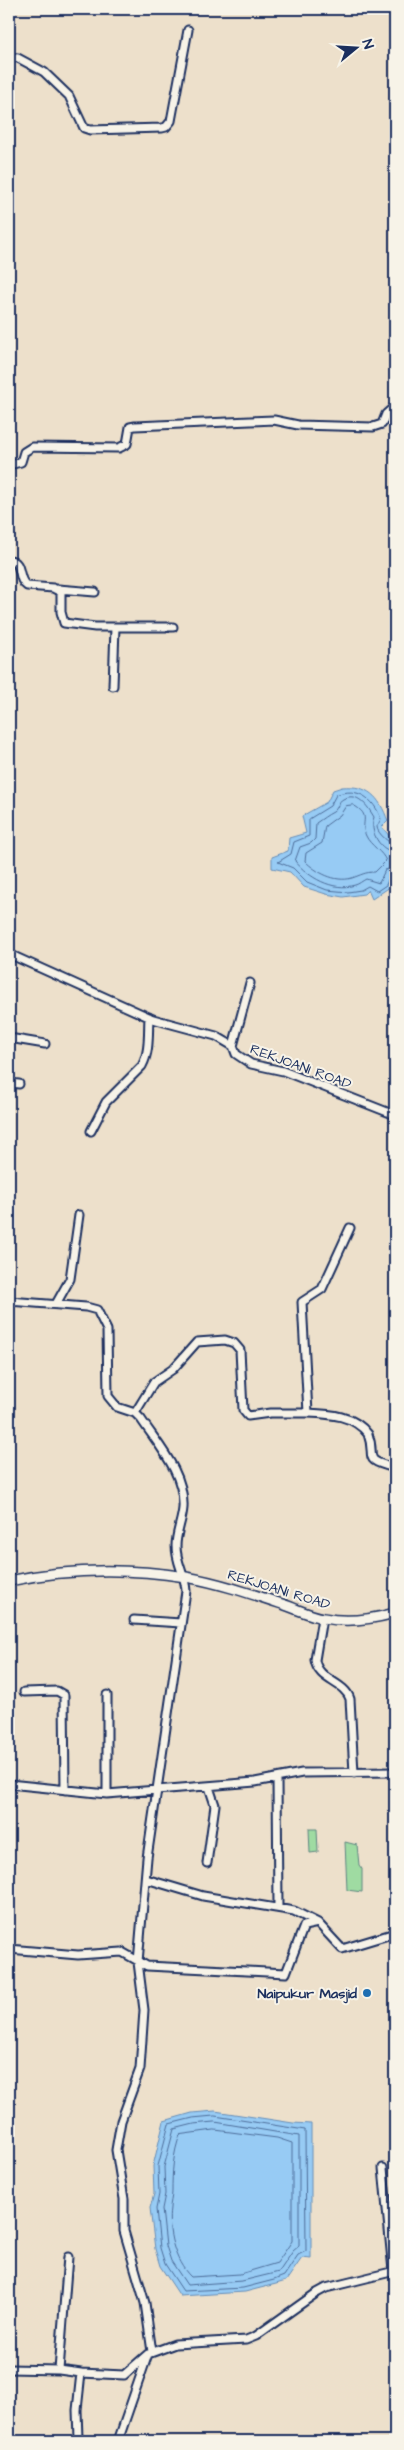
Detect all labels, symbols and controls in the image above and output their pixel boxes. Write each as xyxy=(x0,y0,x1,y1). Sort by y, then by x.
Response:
north arrow xyxy=(332,22,382,72)
text: N xyxy=(357,37,378,52)
street label: REKJOANI ROAD xyxy=(247,1039,354,1095)
street label: REKJOANI ROAD xyxy=(225,1565,333,1615)
place label: Naipukur Masjid xyxy=(258,1984,358,2004)
marker: Naipukur Masjid xyxy=(361,1987,373,1999)

